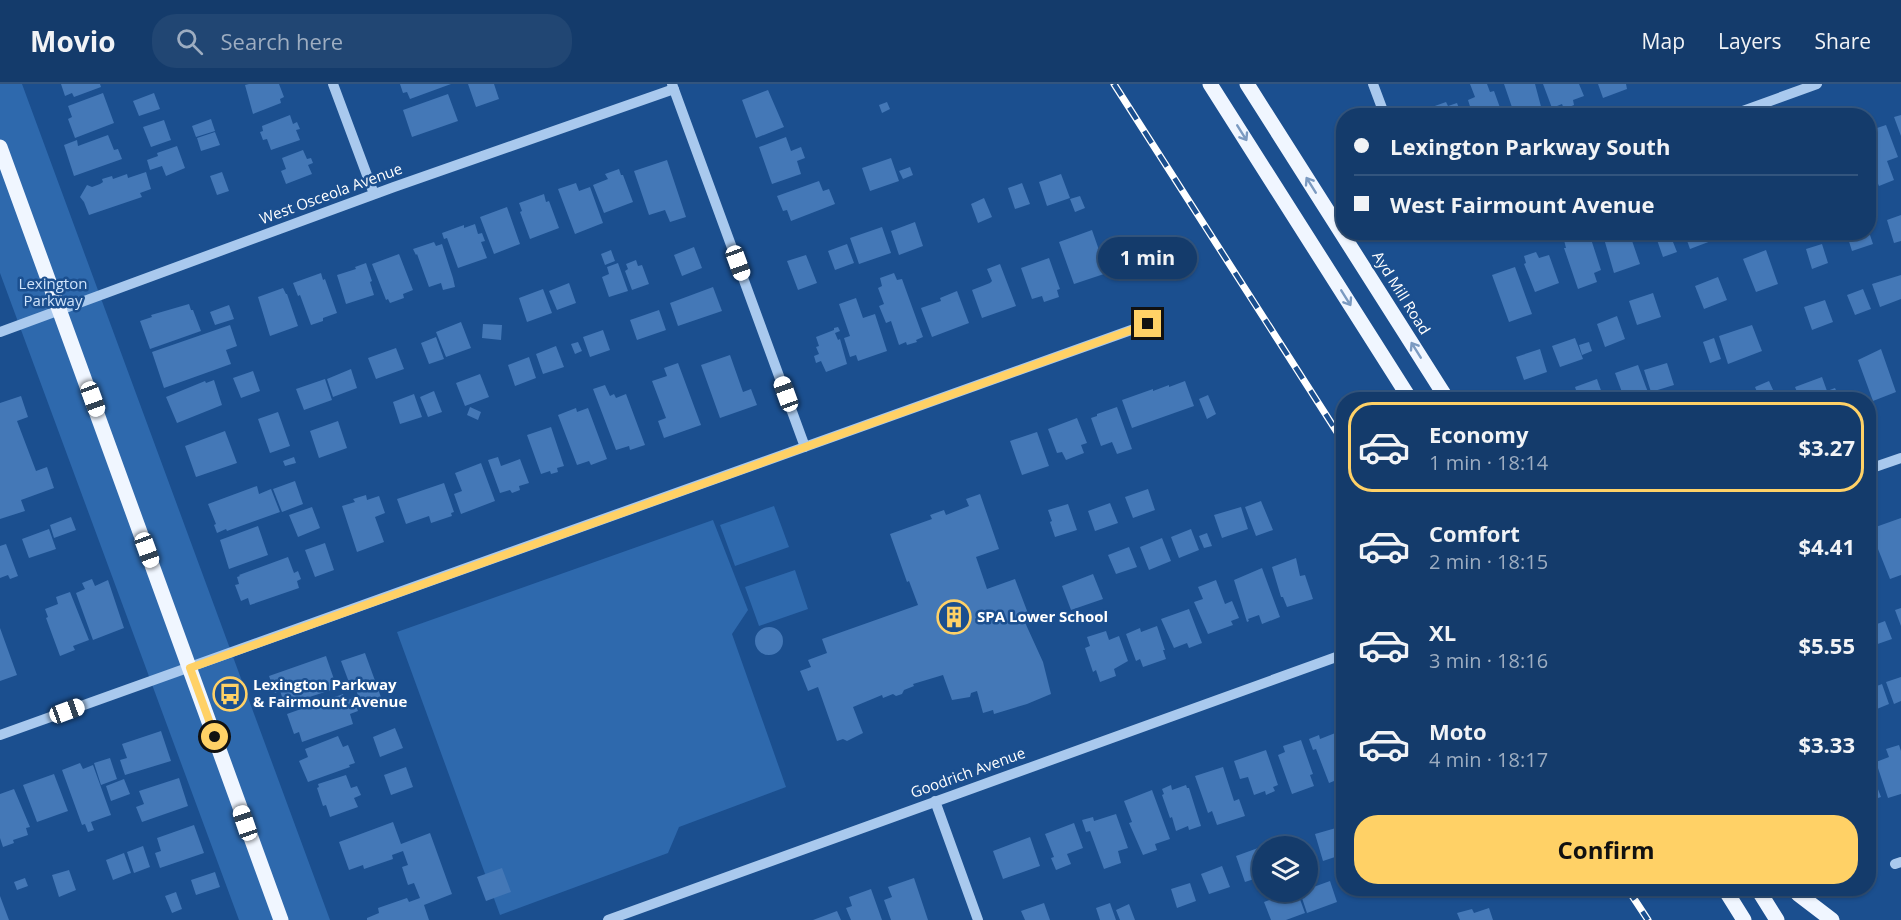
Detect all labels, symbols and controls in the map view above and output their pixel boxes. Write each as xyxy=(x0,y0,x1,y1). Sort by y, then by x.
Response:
search box xyxy=(152,14,572,68)
text: Movio xyxy=(30,22,116,60)
icon: search xyxy=(173,25,206,58)
text: Search here xyxy=(221,26,343,56)
text: Map xyxy=(1642,27,1685,55)
text: Layers xyxy=(1718,27,1782,55)
text: Share xyxy=(1815,27,1871,55)
one-way arrow xyxy=(1235,125,1248,142)
text: Lexington Parkway South xyxy=(1390,131,1670,161)
street label: West Osceola Avenue xyxy=(257,158,405,228)
one-way arrow xyxy=(1305,177,1317,194)
text: West Fairmount Avenue xyxy=(1390,189,1655,219)
callout: 1 min xyxy=(1098,237,1198,279)
car xyxy=(723,243,753,283)
text: 1 min xyxy=(1120,244,1175,271)
street label: Ayd Mill Road xyxy=(1368,247,1435,338)
park label: Lexington Parkway xyxy=(19,273,87,310)
one-way arrow xyxy=(1339,290,1352,307)
route end xyxy=(1134,310,1161,337)
one-way arrow xyxy=(1410,342,1422,359)
car xyxy=(771,374,801,414)
car xyxy=(78,379,108,419)
text: Economy xyxy=(1429,419,1528,449)
icon: car xyxy=(1357,420,1411,474)
text: $3.27 xyxy=(1798,432,1855,462)
text: 1 min · 18:14 xyxy=(1429,449,1548,476)
text: Comfort xyxy=(1429,518,1520,548)
icon: car xyxy=(1357,519,1411,573)
car xyxy=(132,530,162,570)
text: $4.41 xyxy=(1798,531,1855,561)
text: 2 min · 18:15 xyxy=(1429,548,1548,575)
building icon: SPA Lower School xyxy=(936,599,972,635)
place label: SPA Lower School xyxy=(977,606,1108,626)
text: XL xyxy=(1429,617,1456,647)
icon: car xyxy=(1357,618,1411,672)
text: $5.55 xyxy=(1798,630,1855,660)
text: 3 min · 18:16 xyxy=(1429,647,1548,674)
place label: Lexington Parkway & Fairmount Avenue xyxy=(253,674,407,711)
bus stop icon: Lexington Parkway & Fairmount Avenue xyxy=(212,676,248,712)
car xyxy=(47,696,87,726)
text: Moto xyxy=(1429,716,1487,746)
icon: car xyxy=(1357,717,1411,771)
route start xyxy=(201,723,228,750)
text: $3.33 xyxy=(1798,729,1855,759)
street label: Goodrich Avenue xyxy=(908,742,1028,802)
text: 4 min · 18:17 xyxy=(1429,746,1548,773)
car xyxy=(231,803,259,843)
button: Confirm xyxy=(1354,815,1858,884)
map controls xyxy=(1252,836,1318,902)
button: layers xyxy=(1252,836,1318,902)

